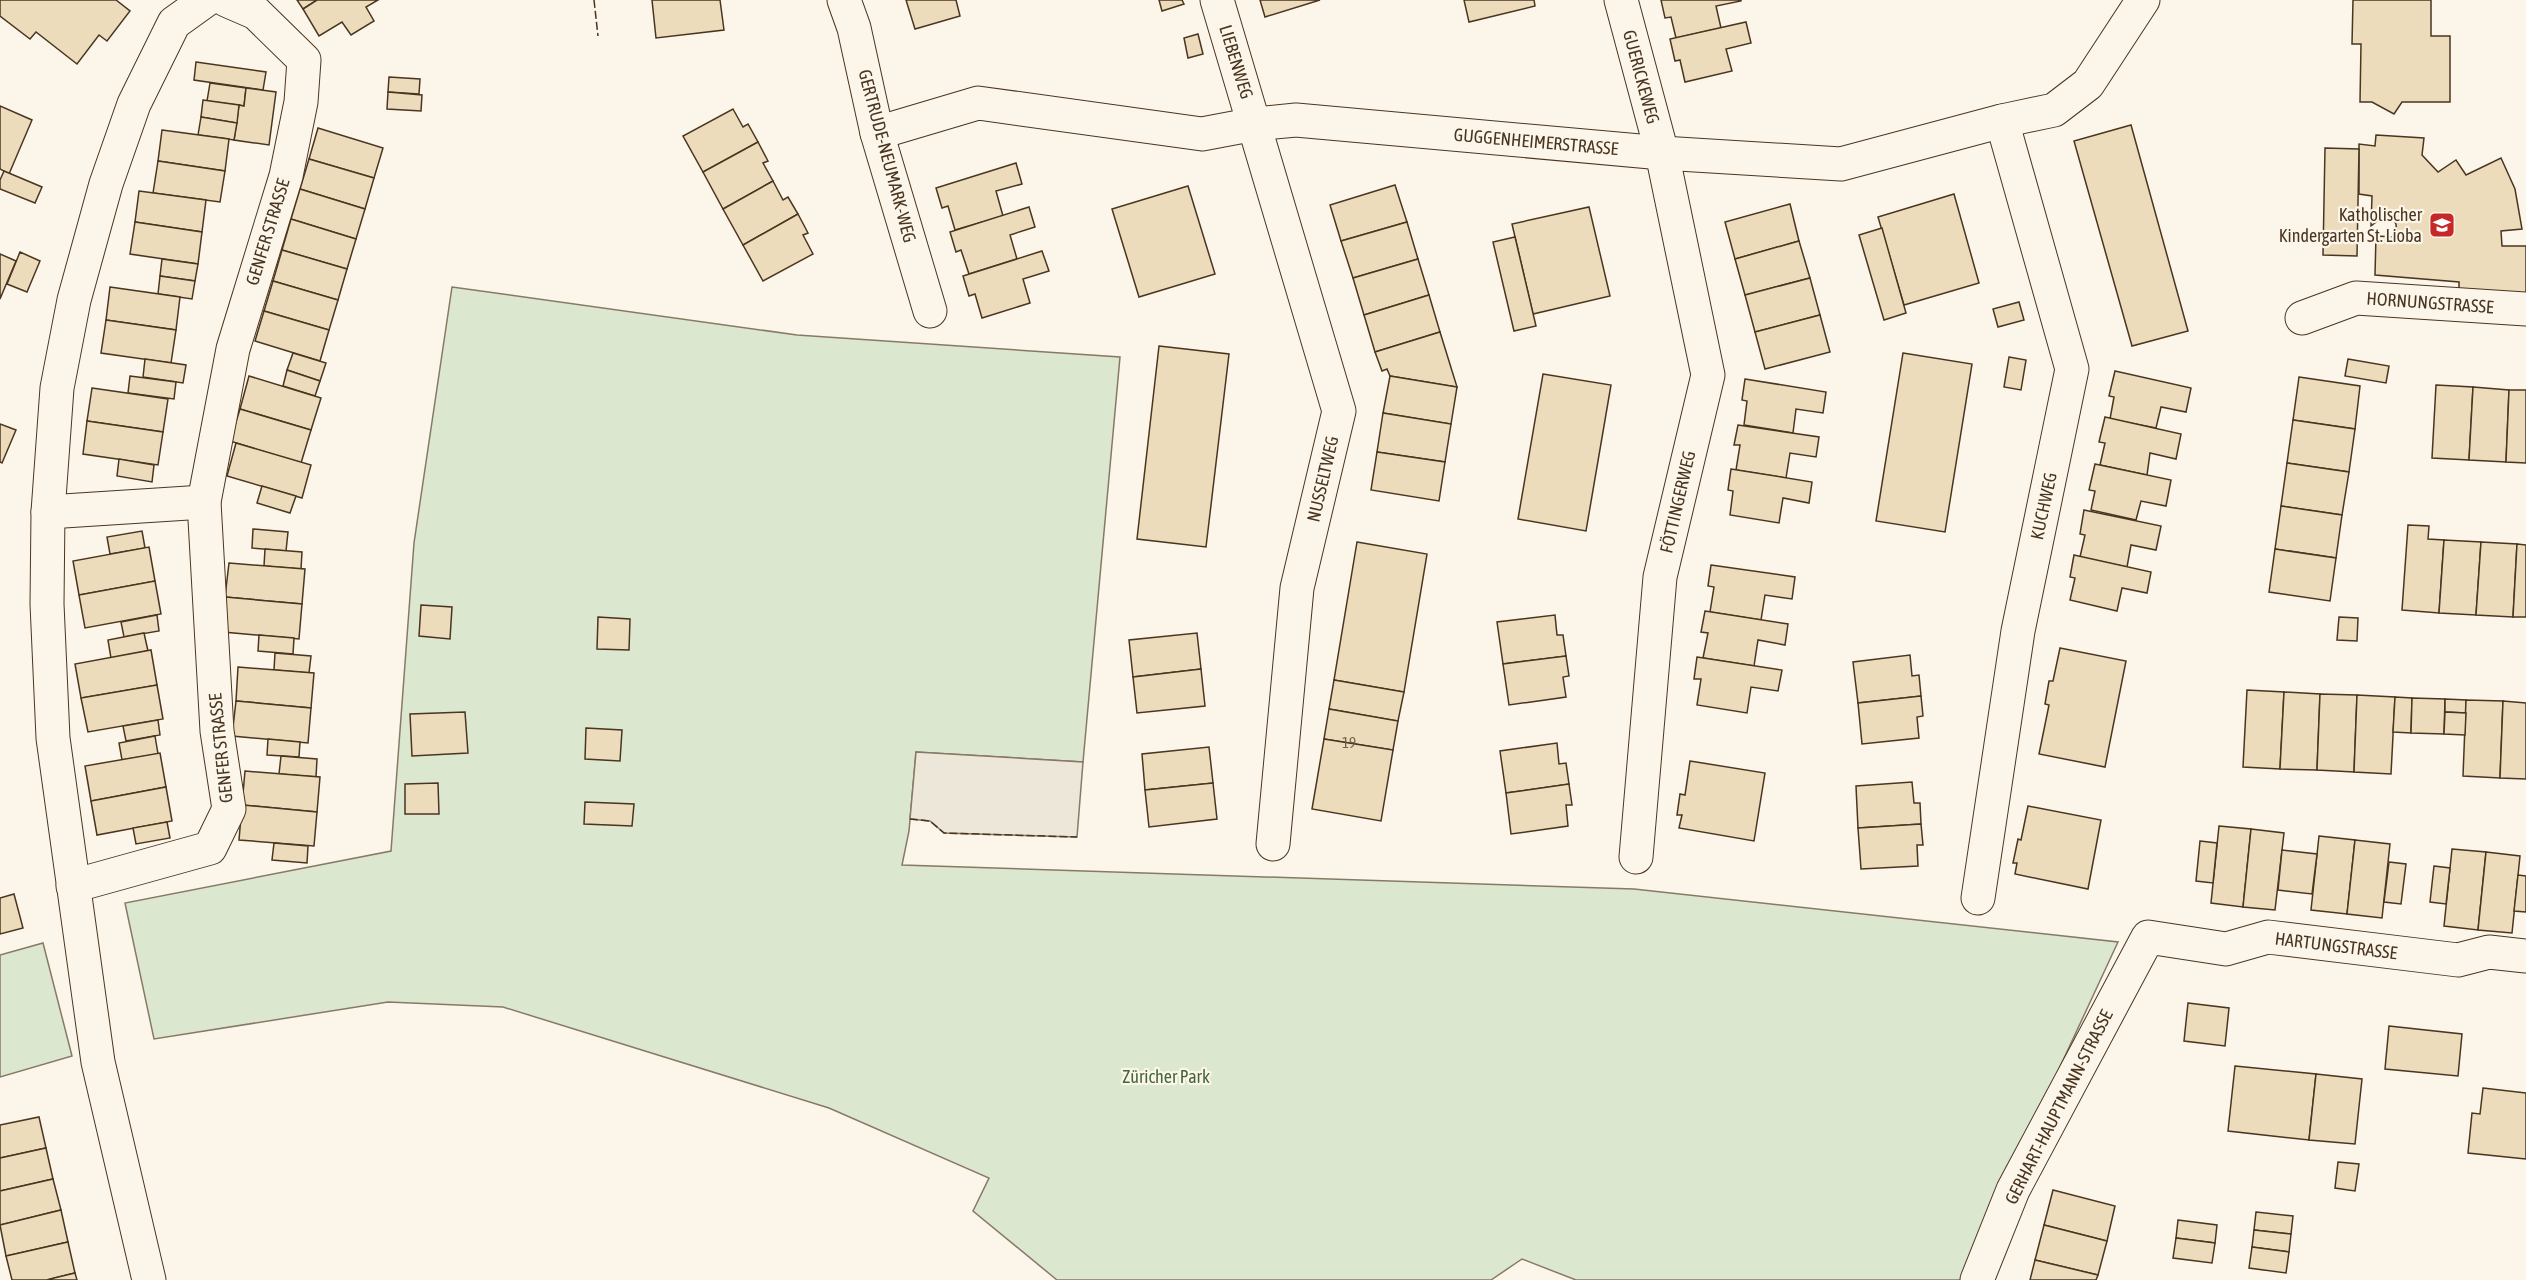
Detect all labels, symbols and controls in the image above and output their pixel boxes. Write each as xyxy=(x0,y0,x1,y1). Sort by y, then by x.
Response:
street label: LIEBENWEG xyxy=(1215,22,1258,101)
street label: GUERICKEWEG xyxy=(1619,28,1664,126)
street label: GERTRUDE-NEUMARK-WEG xyxy=(854,67,921,245)
street label: GUGGENHEIMERSTRASSE xyxy=(1453,124,1619,159)
street label: GENFER STRASSE xyxy=(241,176,294,288)
place label: Katholischer Kindergarten St. Lioba xyxy=(2279,204,2423,246)
school or university icon: Katholischer Kindergarten St. Lioba xyxy=(2427,210,2457,240)
street label: HORNUNGSTRASSE xyxy=(2366,288,2495,317)
street label: NUSSELTWEG xyxy=(1302,434,1343,524)
street label: FÖTTINGERWEG xyxy=(1656,449,1700,555)
street label: KUCHWEG xyxy=(2026,470,2061,541)
street label: GENFER STRASSE xyxy=(204,692,237,804)
house number: 19 xyxy=(1342,734,1356,751)
street label: HARTUNGSTRASSE xyxy=(2274,928,2399,963)
street label: GERHART-HAUPTMANN-STRASSE xyxy=(2000,1006,2117,1207)
park label: Züricher Park xyxy=(1122,1066,1210,1087)

